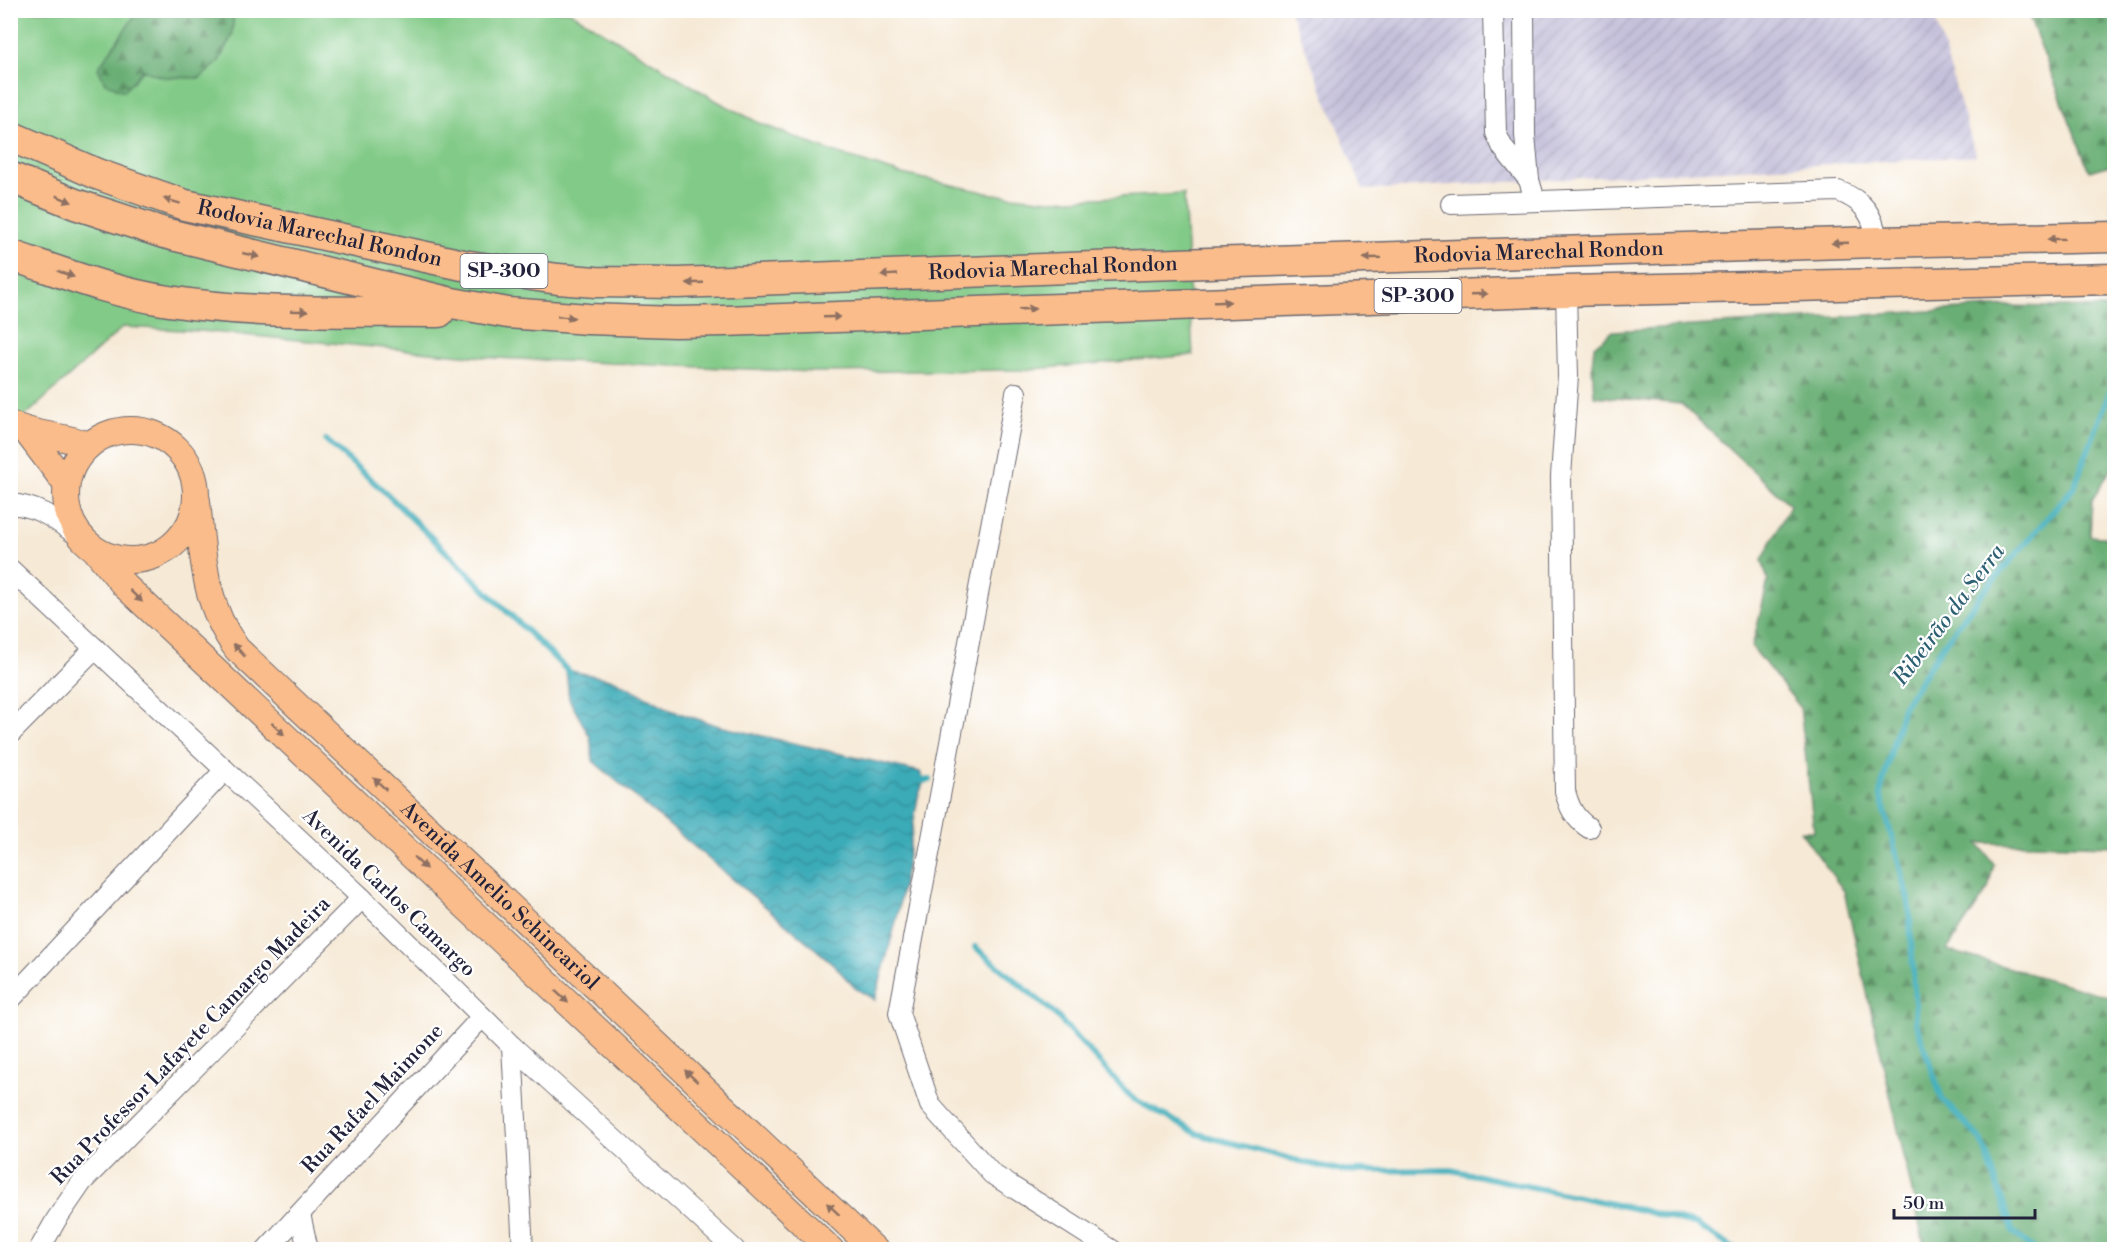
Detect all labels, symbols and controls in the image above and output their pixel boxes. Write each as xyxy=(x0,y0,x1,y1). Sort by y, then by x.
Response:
one-way arrow xyxy=(56,194,74,204)
street label: Rodovia Marechal Rondon xyxy=(195,195,445,273)
one-way arrow xyxy=(163,196,181,205)
one-way arrow xyxy=(2047,234,2066,244)
street label: Rodovia Marechal Rondon xyxy=(1413,236,1664,270)
one-way arrow xyxy=(1831,239,1850,248)
one-way arrow xyxy=(242,250,260,260)
street label: Rodovia Marechal Rondon xyxy=(928,251,1179,286)
one-way arrow xyxy=(1363,253,1382,262)
road number: SP-300 xyxy=(460,254,548,288)
one-way arrow xyxy=(57,270,75,280)
one-way arrow xyxy=(880,270,899,279)
one-way arrow xyxy=(685,278,704,287)
road number: SP-300 xyxy=(1374,279,1462,313)
one-way arrow xyxy=(1470,289,1489,299)
one-way arrow xyxy=(1212,298,1231,307)
one-way arrow xyxy=(1017,304,1036,314)
one-way arrow xyxy=(289,306,308,316)
one-way arrow xyxy=(822,312,841,321)
one-way arrow xyxy=(557,313,576,322)
water label: Ribeirão da Serra xyxy=(1886,538,2011,692)
one-way arrow xyxy=(128,589,143,603)
one-way arrow xyxy=(233,643,246,658)
one-way arrow xyxy=(270,722,284,736)
one-way arrow xyxy=(373,777,388,791)
street label: Avenida Amelio Schincariol xyxy=(394,796,604,996)
street label: Avenida Carlos Camargo xyxy=(296,803,481,983)
one-way arrow xyxy=(412,856,427,870)
street label: Rua Professor Lafayete Camargo Madeira xyxy=(46,891,336,1191)
one-way arrow xyxy=(554,989,568,1003)
street label: Rua Rafael Maimone xyxy=(297,1019,449,1179)
one-way arrow xyxy=(683,1069,698,1083)
scale bar xyxy=(1894,1182,2035,1220)
text: 50 m xyxy=(1903,1192,1945,1215)
one-way arrow xyxy=(826,1203,840,1217)

